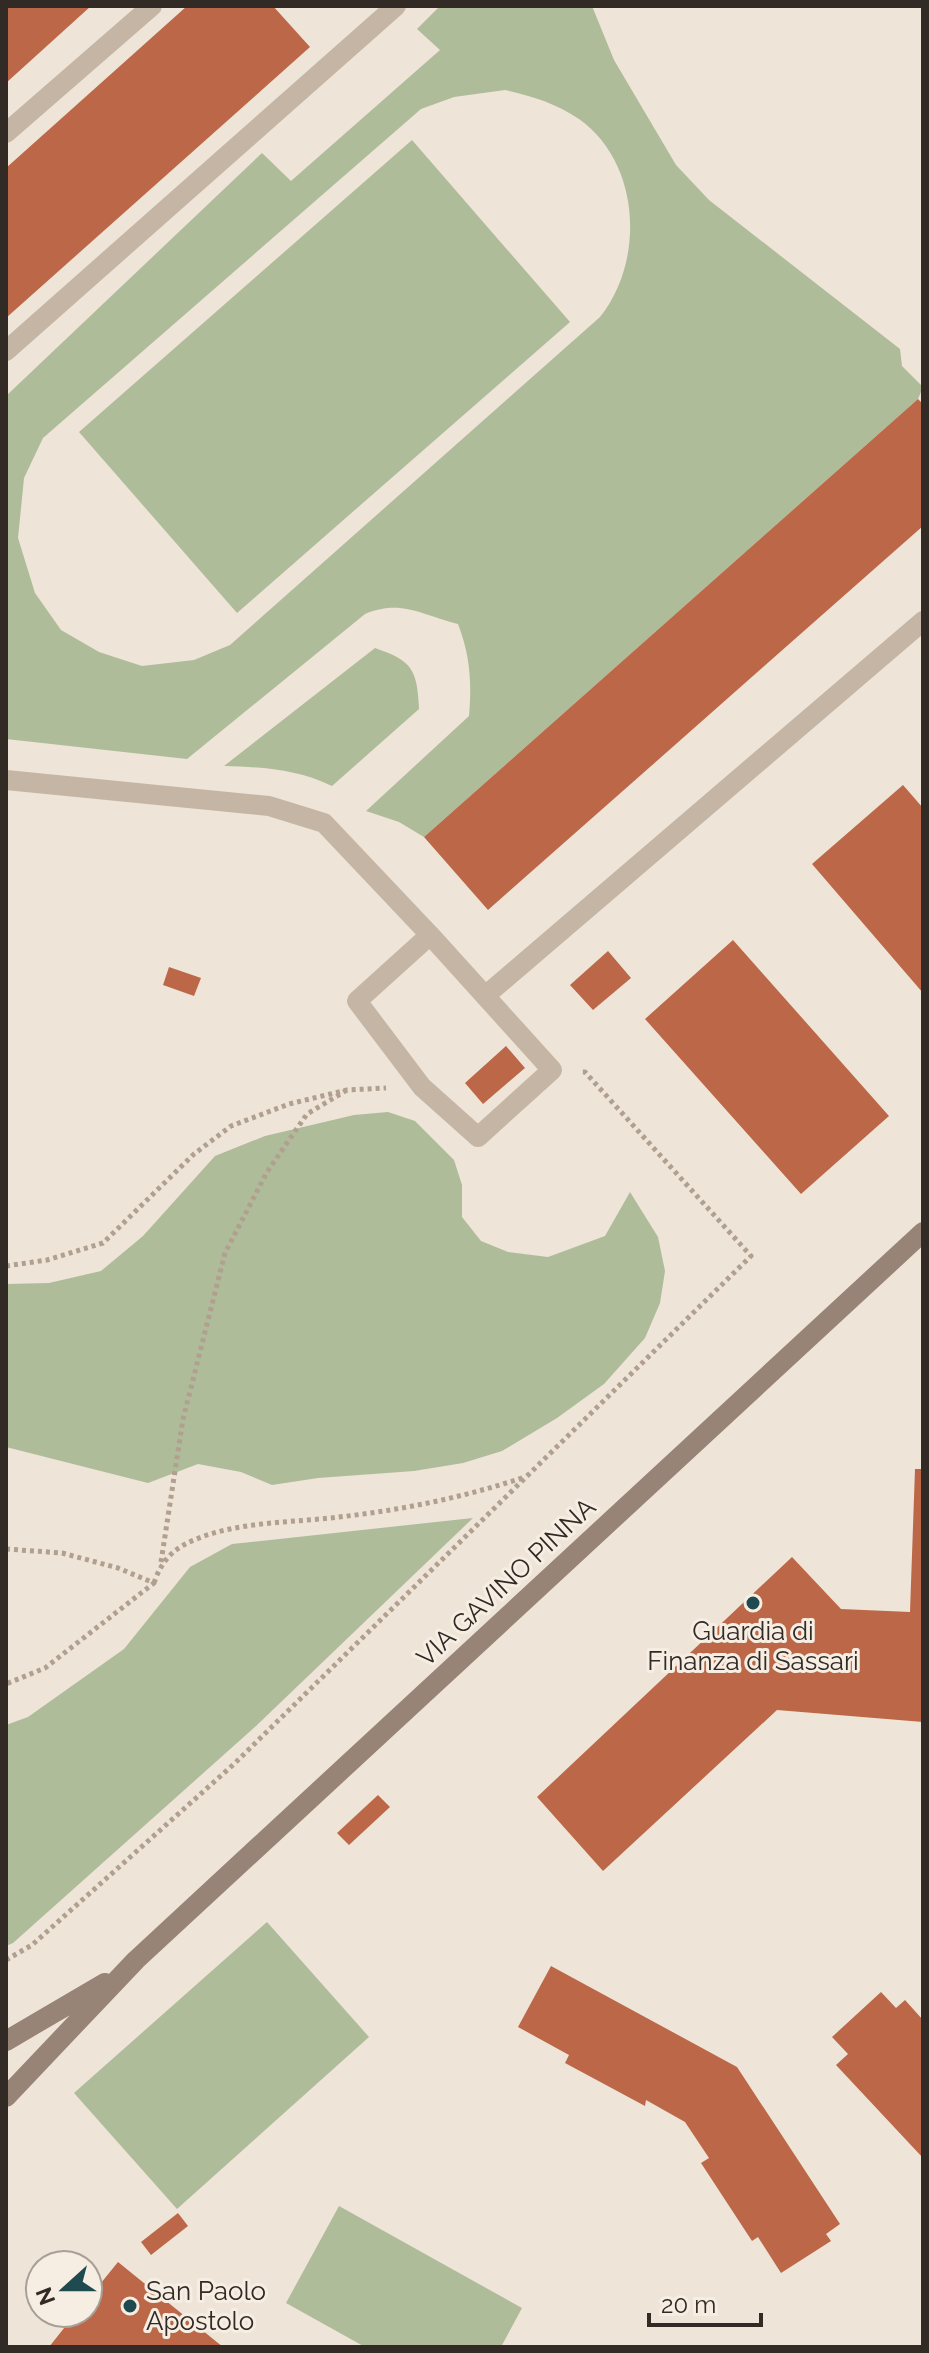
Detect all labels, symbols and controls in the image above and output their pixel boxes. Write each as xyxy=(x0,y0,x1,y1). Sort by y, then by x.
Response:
street label: VIA GAVINO PINNA xyxy=(411,1491,602,1672)
marker: Guardia di Finanza di Sassari xyxy=(744,1594,762,1612)
place label: Guardia di Finanza di Sassari xyxy=(647,1616,859,1676)
north arrow xyxy=(24,2249,104,2329)
place label: San Paolo Apostolo xyxy=(146,2276,266,2336)
scale bar xyxy=(649,2277,761,2327)
text: N xyxy=(30,2284,60,2309)
text: 20 m xyxy=(661,2290,716,2319)
marker: San Paolo Apostolo xyxy=(121,2297,139,2315)

